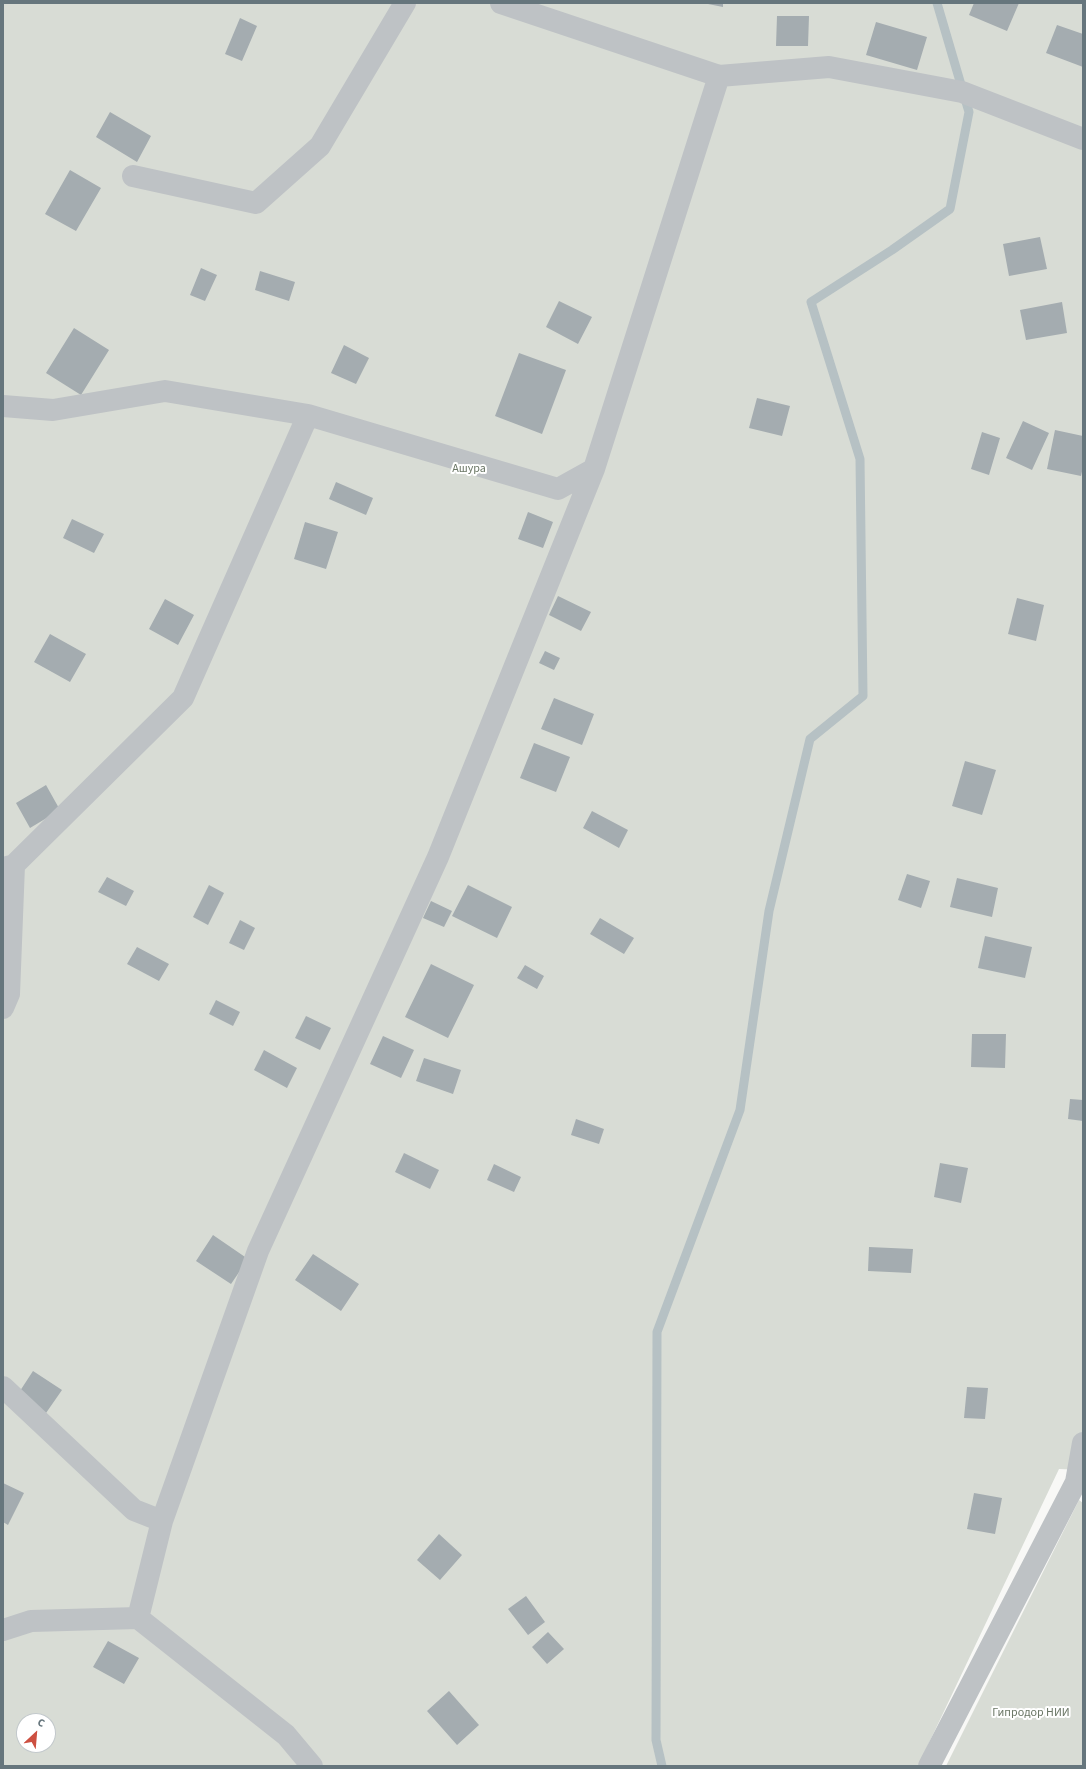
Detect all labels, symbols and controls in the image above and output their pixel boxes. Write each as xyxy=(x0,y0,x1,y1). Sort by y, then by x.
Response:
park label: Ашура xyxy=(452,462,486,476)
park label: Гипродор НИИ xyxy=(992,1706,1070,1720)
north arrow xyxy=(16,1713,56,1753)
text: С xyxy=(35,1715,47,1731)

